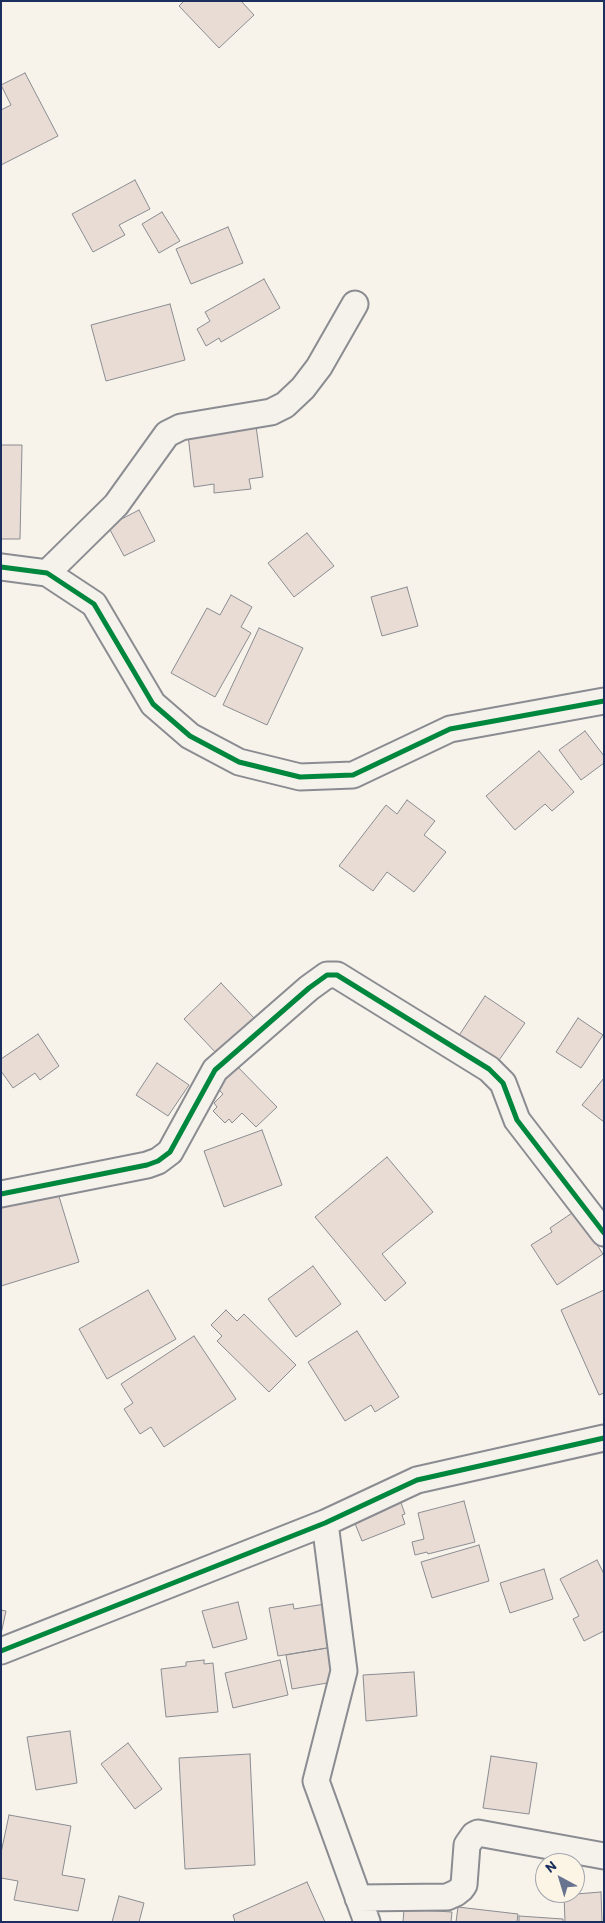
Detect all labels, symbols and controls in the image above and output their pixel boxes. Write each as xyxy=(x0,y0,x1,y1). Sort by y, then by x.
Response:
north arrow xyxy=(535,1853,585,1903)
text: N xyxy=(542,1857,560,1876)

